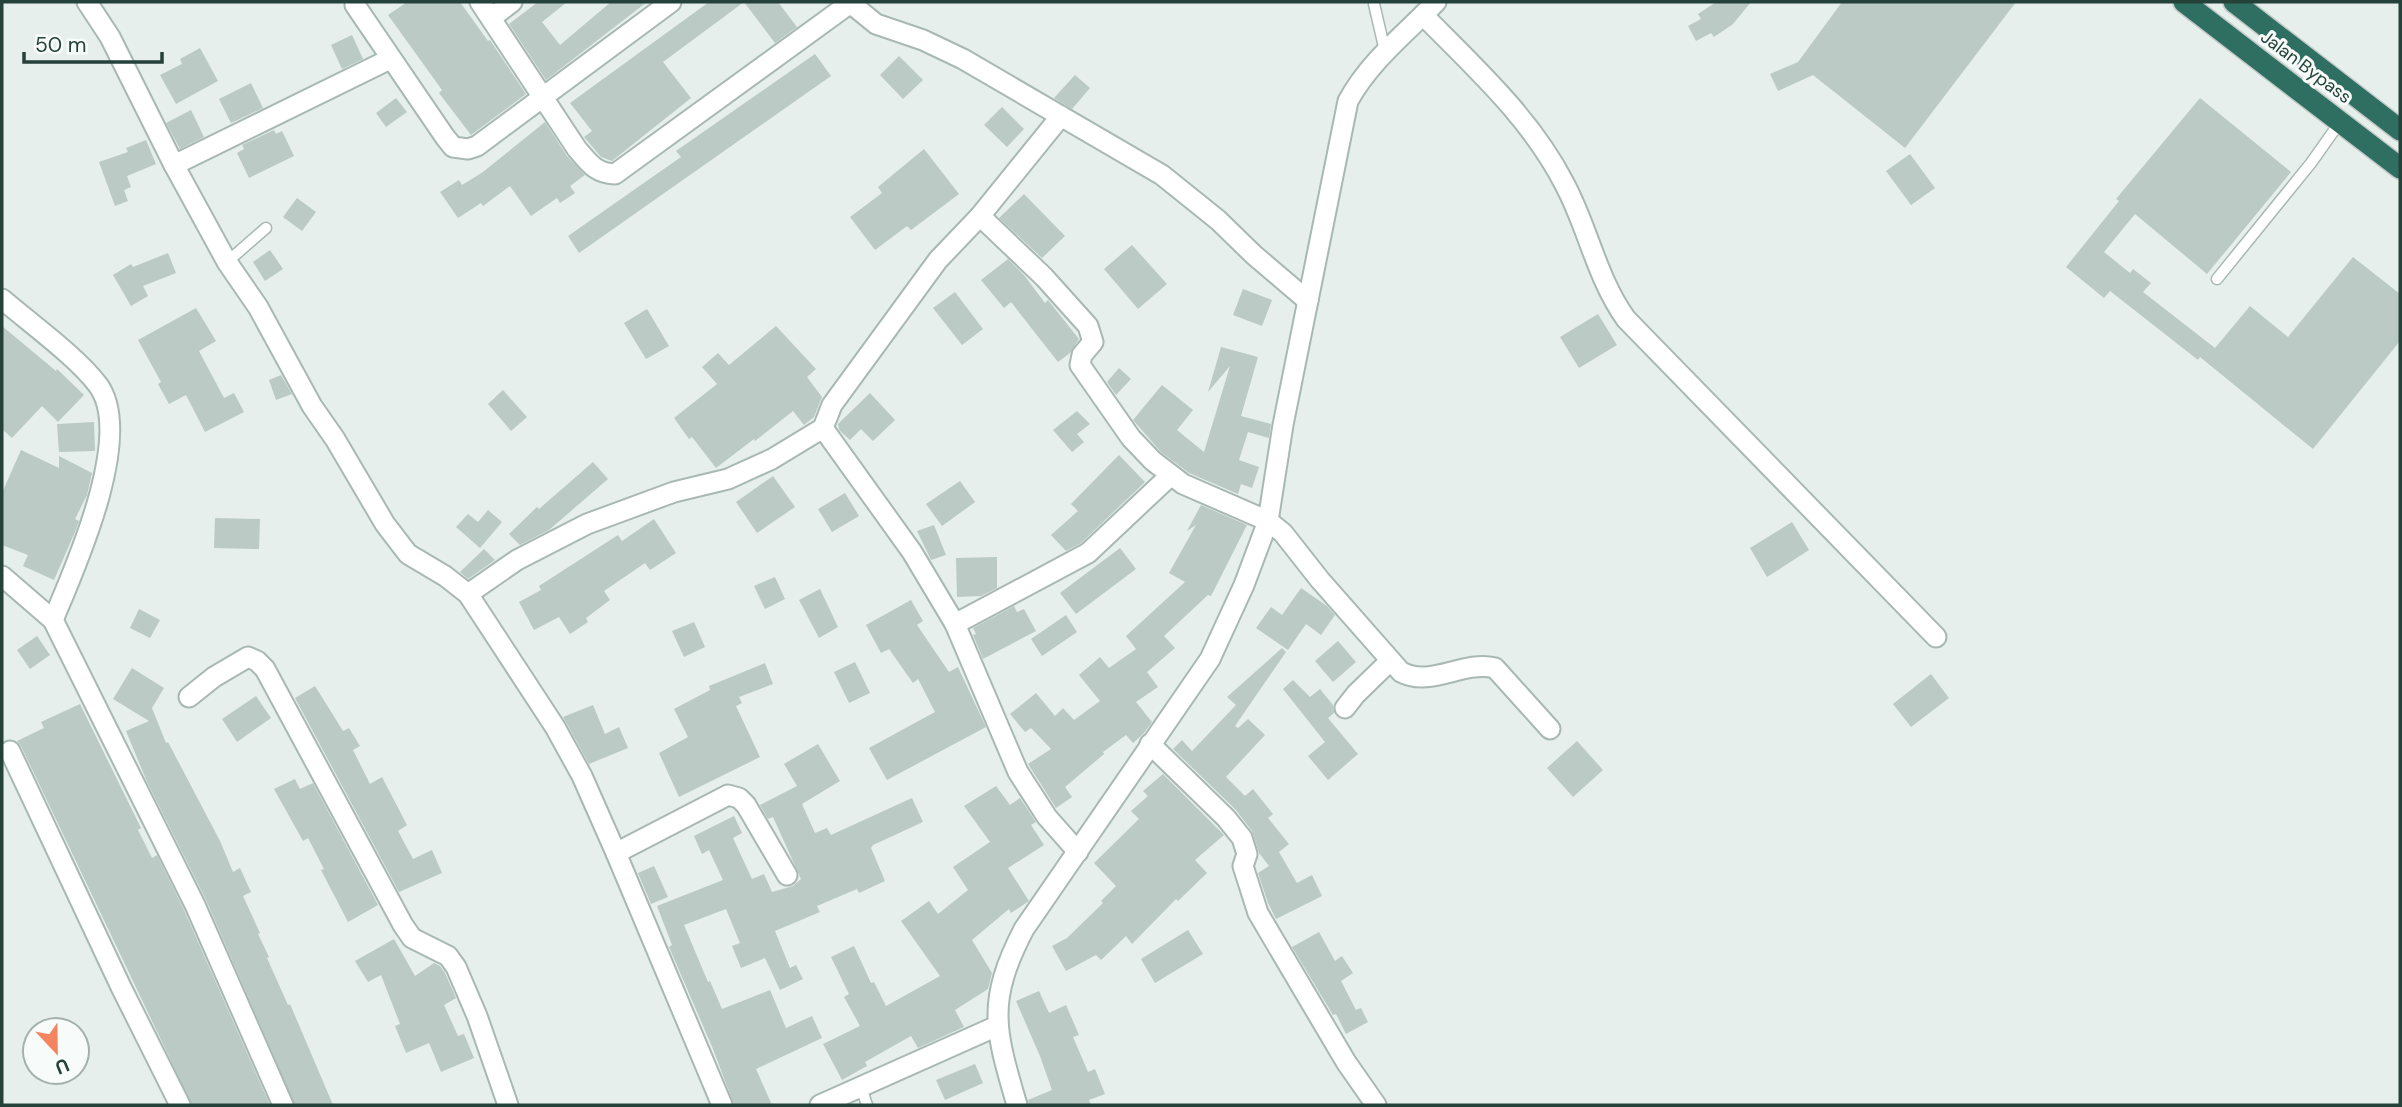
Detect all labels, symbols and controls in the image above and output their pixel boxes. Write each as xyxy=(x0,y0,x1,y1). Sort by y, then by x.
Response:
scale bar xyxy=(24,21,163,65)
street label: Jalan Bypass xyxy=(2256,25,2356,109)
text: 50 m xyxy=(35,31,86,59)
north arrow xyxy=(21,1016,91,1086)
text: U xyxy=(51,1052,73,1080)

